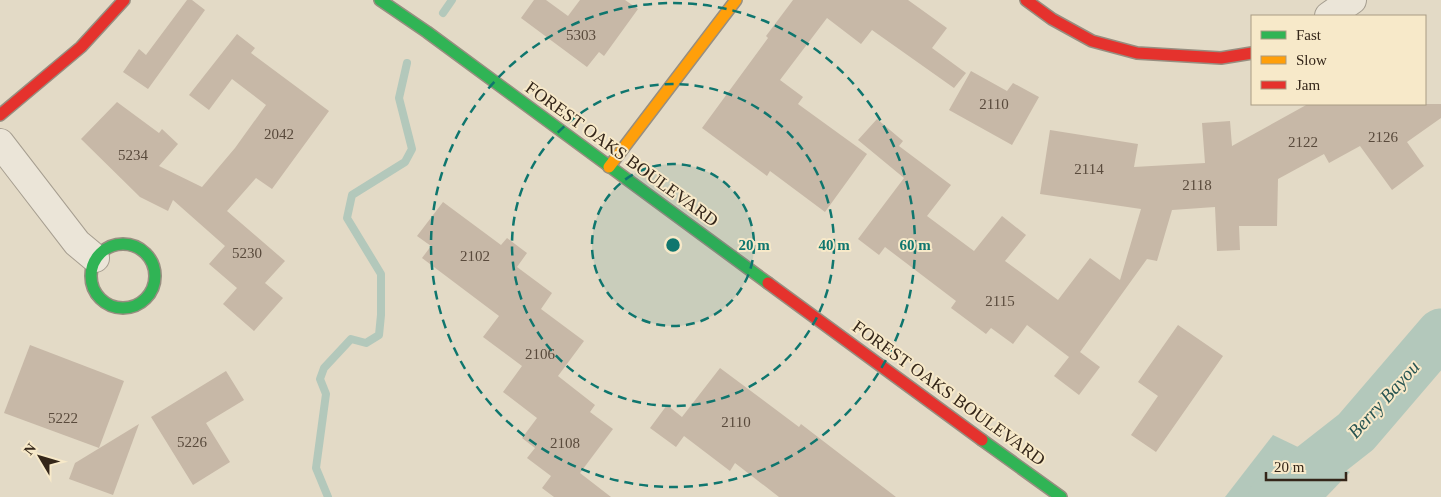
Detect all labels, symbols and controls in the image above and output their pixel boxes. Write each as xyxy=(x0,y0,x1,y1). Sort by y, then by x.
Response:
legend xyxy=(1251,15,1426,105)
house number: 5303 xyxy=(566,27,596,43)
text: Fast xyxy=(1296,27,1322,43)
text: Slow xyxy=(1296,52,1327,68)
street label: FOREST OAKS BOULEVARD xyxy=(522,77,722,231)
text: Jam xyxy=(1296,77,1320,93)
house number: 2110 xyxy=(979,96,1009,112)
house number: 2042 xyxy=(264,126,294,142)
house number: 2126 xyxy=(1368,129,1399,145)
house number: 2122 xyxy=(1288,134,1318,150)
house number: 5234 xyxy=(118,147,149,163)
house number: 2114 xyxy=(1074,161,1104,177)
house number: 2118 xyxy=(1182,177,1212,193)
centre of rings xyxy=(664,236,682,254)
text: 20 m xyxy=(738,237,770,253)
text: 40 m xyxy=(818,237,850,253)
text: 60 m xyxy=(899,237,931,253)
house number: 5230 xyxy=(232,245,262,261)
house number: 2102 xyxy=(460,248,490,264)
house number: 2115 xyxy=(985,293,1015,309)
street label: FOREST OAKS BOULEVARD xyxy=(849,316,1049,470)
house number: 2106 xyxy=(525,346,556,362)
water label: Berry Bayou xyxy=(1343,356,1423,442)
house number: 5222 xyxy=(48,410,78,426)
house number: 2110 xyxy=(721,414,751,430)
north arrow xyxy=(15,432,65,482)
house number: 5226 xyxy=(177,434,208,450)
house number: 2108 xyxy=(550,435,580,451)
text: N xyxy=(21,441,39,458)
scale bar xyxy=(1266,450,1346,482)
text: 20 m xyxy=(1274,459,1305,475)

